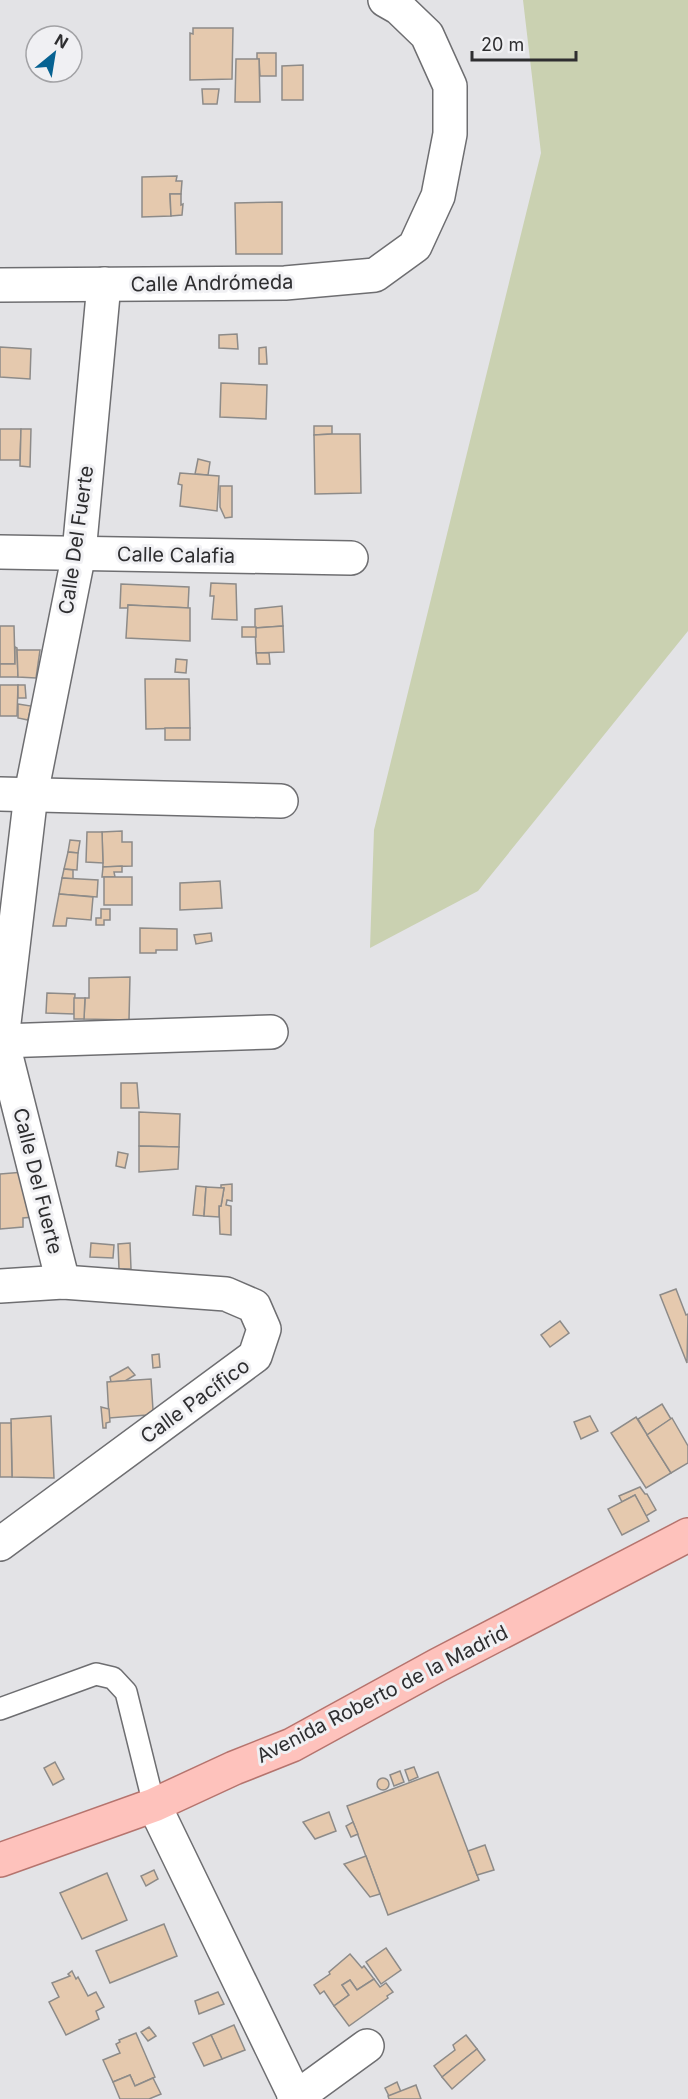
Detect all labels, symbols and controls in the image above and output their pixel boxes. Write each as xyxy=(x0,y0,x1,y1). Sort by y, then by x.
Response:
north arrow xyxy=(24,24,84,84)
scale bar xyxy=(472,24,576,62)
text: N xyxy=(51,29,72,53)
text: 20 m xyxy=(481,34,524,55)
street label: Calle Andrómeda xyxy=(131,270,293,296)
street label: Calle Del Fuerte xyxy=(54,464,98,616)
street label: Calle Calafia xyxy=(117,542,235,568)
street label: Calle Del Fuerte xyxy=(8,1105,68,1257)
street label: Calle Pacífico xyxy=(136,1353,254,1449)
street label: Avenida Roberto de la Madrid xyxy=(252,1620,512,1768)

